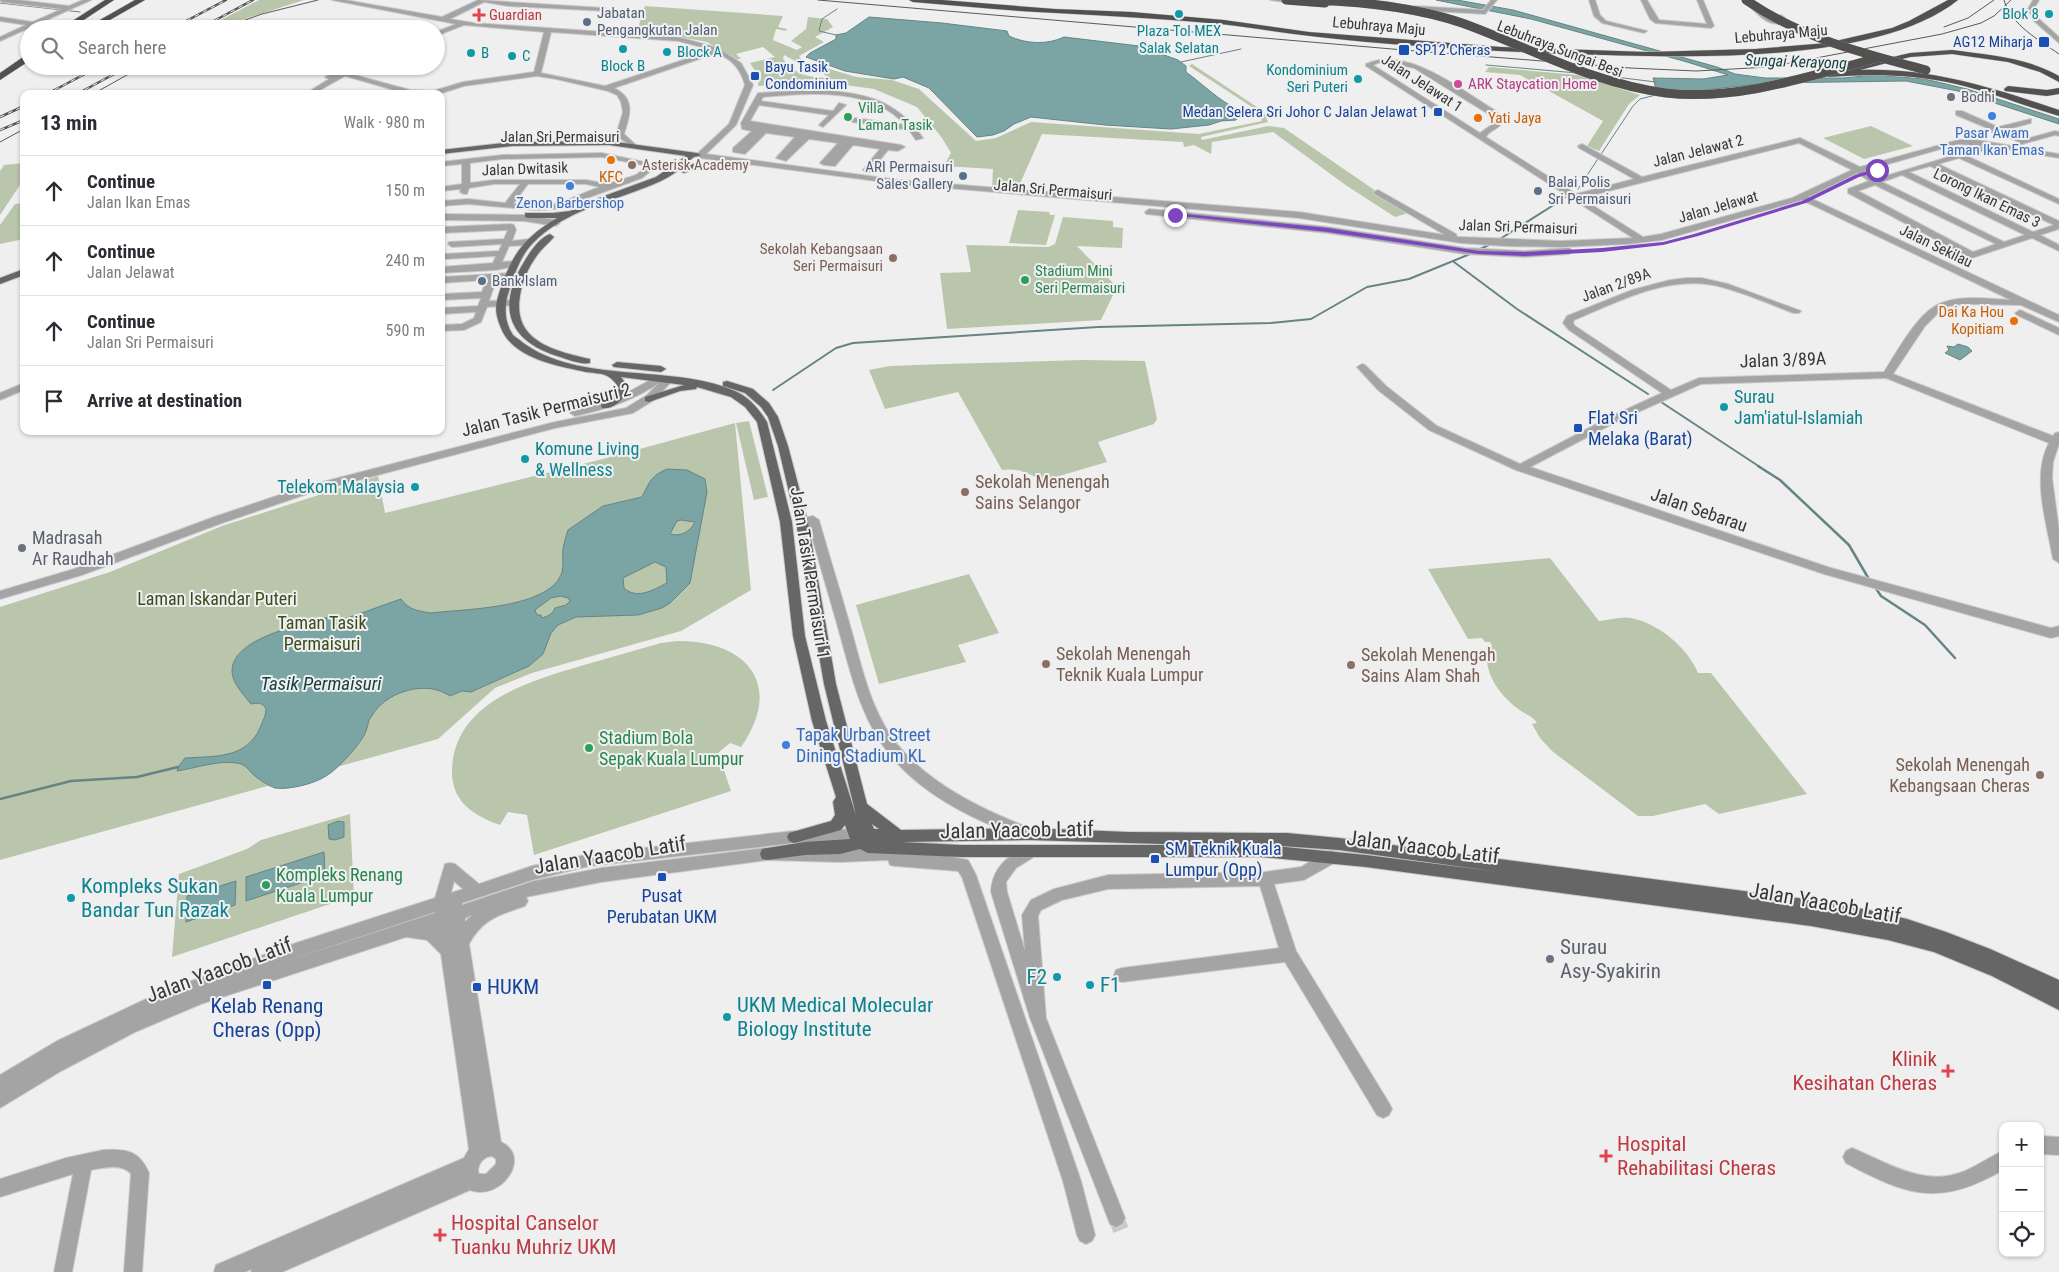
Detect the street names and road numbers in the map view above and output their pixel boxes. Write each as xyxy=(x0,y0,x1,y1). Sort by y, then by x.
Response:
street label: Lebuhraya Maju xyxy=(1332,13,1426,39)
street label: Lebuhraya Sungai Besi xyxy=(1494,17,1626,81)
street label: Lebuhraya Maju xyxy=(1734,21,1828,47)
street label: Jalan Jelawat 1 xyxy=(1378,50,1466,116)
street label: Jalan Sri Permaisuri xyxy=(501,128,619,146)
street label: Jalan Jelawat 2 xyxy=(1651,131,1745,171)
street label: Jalan Dwitasik xyxy=(482,158,569,179)
street label: Lorong Ikan Emas 3 xyxy=(1931,164,2043,232)
street label: Jalan Sri Permaisuri xyxy=(993,176,1113,204)
street label: Jalan Jelawat xyxy=(1676,187,1760,227)
street label: Jalan Sri Permaisuri xyxy=(1458,216,1578,238)
street label: Jalan Sekilau xyxy=(1897,221,1975,271)
street label: Jalan 2/89A xyxy=(1579,264,1653,306)
street label: Jalan 3/89A xyxy=(1739,347,1827,372)
street label: Jalan Tasik Permaisuri 2 xyxy=(459,378,633,441)
street label: Jalan Sebarau xyxy=(1648,483,1750,536)
street label: Jalan Tasik Permaisuri 1 xyxy=(787,485,834,660)
street label: Jalan Yaacob Latif xyxy=(940,817,1094,843)
street label: Jalan Yaacob Latif xyxy=(1345,826,1501,868)
street label: Jalan Yaacob Latif xyxy=(532,831,688,879)
street label: Jalan Yaacob Latif xyxy=(1747,878,1903,928)
street label: Jalan Yaacob Latif xyxy=(143,932,296,1008)

